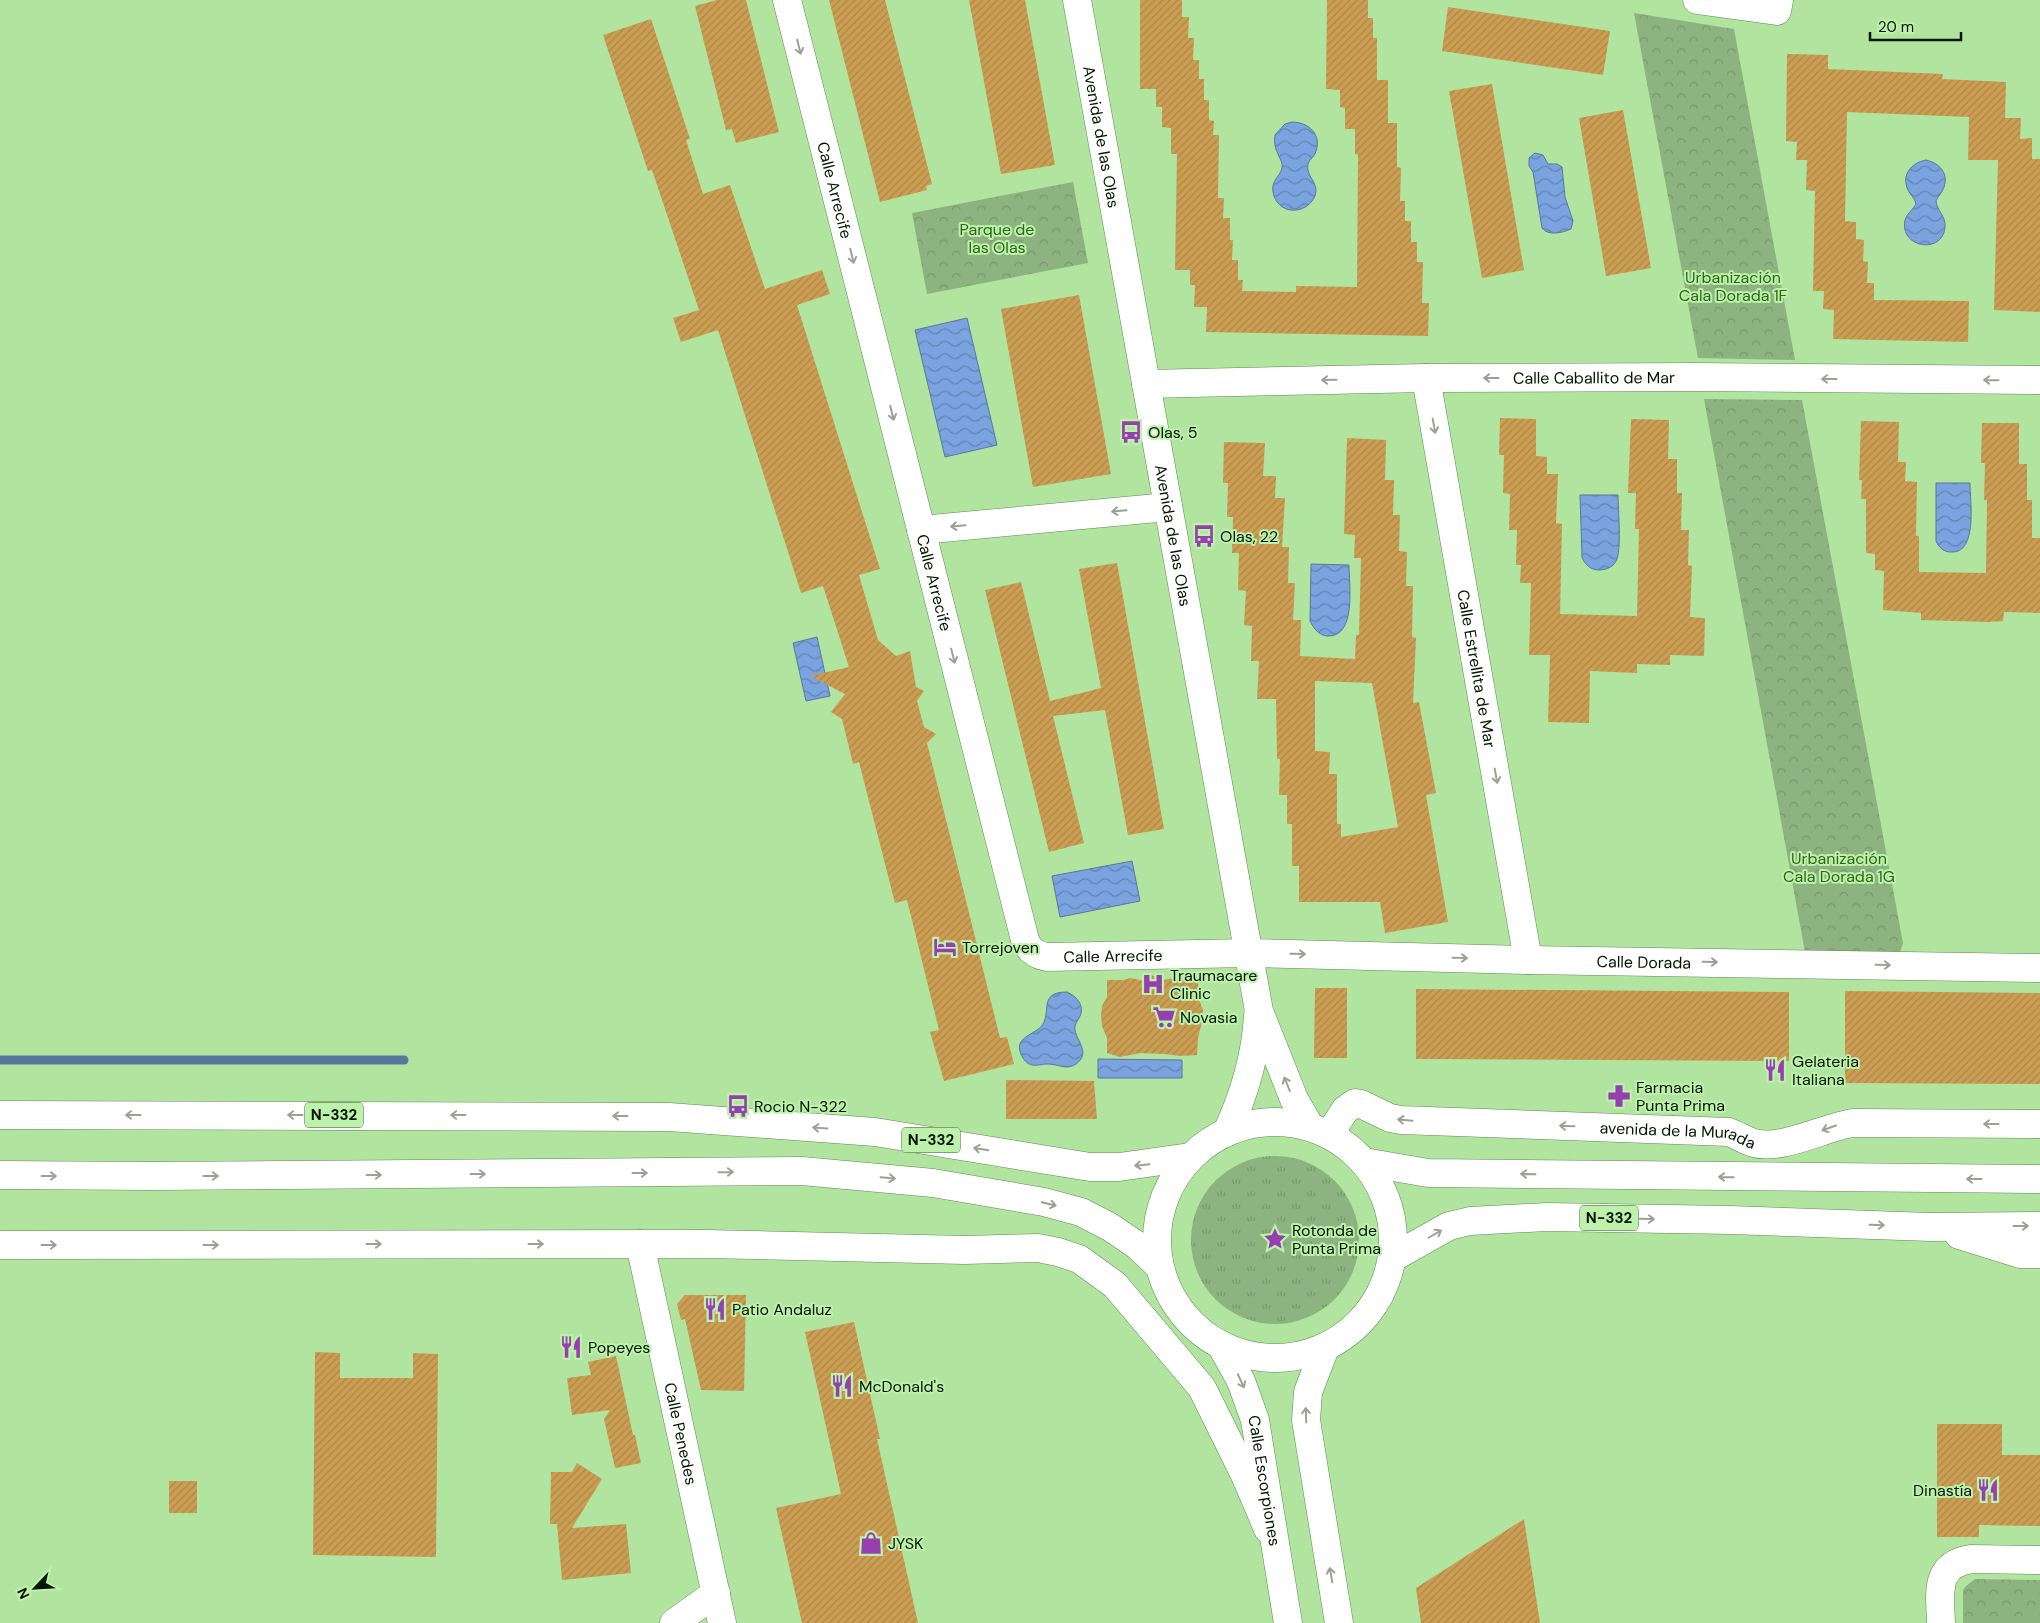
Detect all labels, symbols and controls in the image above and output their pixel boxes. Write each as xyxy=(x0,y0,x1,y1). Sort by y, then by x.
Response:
scale bar xyxy=(1870,10,1961,42)
text: 20 m xyxy=(1878,17,1914,37)
one-way arrow xyxy=(795,39,804,55)
street label: Avenida de las Olas xyxy=(1078,64,1124,209)
street label: Calle Arrecife xyxy=(812,139,857,241)
park label: Parque de las Olas xyxy=(960,219,1034,258)
one-way arrow xyxy=(848,247,857,263)
park label: Urbanización Cala Dorada 1F xyxy=(1679,267,1788,306)
street label: Calle Caballito de Mar xyxy=(1513,367,1675,389)
one-way arrow xyxy=(1484,373,1500,383)
one-way arrow xyxy=(1821,374,1837,383)
one-way arrow xyxy=(1321,375,1337,384)
one-way arrow xyxy=(1984,375,2000,385)
one-way arrow xyxy=(888,405,897,421)
one-way arrow xyxy=(1430,418,1440,434)
bus stop icon: Olas, 5 xyxy=(1118,419,1144,445)
place label: Olas, 5 xyxy=(1148,422,1198,443)
street label: Avenida de las Olas xyxy=(1150,463,1196,608)
one-way arrow xyxy=(1112,507,1128,516)
one-way arrow xyxy=(950,522,966,531)
bus stop icon: Olas, 22 xyxy=(1191,523,1217,549)
place label: Olas, 22 xyxy=(1220,526,1278,547)
street label: Calle Arrecife xyxy=(912,532,956,633)
street label: Calle Estrellita de Mar xyxy=(1452,588,1501,749)
one-way arrow xyxy=(949,647,958,663)
one-way arrow xyxy=(1492,767,1502,783)
park label: Urbanización Cala Dorada 1G xyxy=(1783,848,1895,887)
hotel icon: Torrejoven xyxy=(932,934,958,960)
place label: Torrejoven xyxy=(962,937,1039,958)
street label: Calle Arrecife xyxy=(1063,945,1163,968)
one-way arrow xyxy=(1289,949,1305,959)
street label: Calle Dorada xyxy=(1596,951,1691,974)
one-way arrow xyxy=(1452,953,1468,963)
one-way arrow xyxy=(1702,958,1718,967)
one-way arrow xyxy=(1874,960,1891,970)
place label: Traumacare Clinic xyxy=(1170,965,1257,1004)
hospital icon: Traumacare Clinic xyxy=(1140,971,1166,997)
supermarket icon: Novasia xyxy=(1151,1004,1177,1030)
place label: Novasia xyxy=(1180,1007,1237,1028)
place label: Gelateria Italiana xyxy=(1792,1051,1859,1090)
restaurant icon: Gelateria Italiana xyxy=(1762,1057,1788,1083)
one-way arrow xyxy=(1282,1077,1292,1092)
place label: Farmacia Punta Prima xyxy=(1636,1077,1725,1116)
pharmacy icon: Farmacia Punta Prima xyxy=(1606,1083,1632,1109)
bus stop icon: Rocio N-322 xyxy=(725,1093,751,1119)
place label: Rocio N-322 xyxy=(754,1096,847,1117)
road number: N-332 xyxy=(305,1102,363,1128)
one-way arrow xyxy=(125,1110,141,1120)
one-way arrow xyxy=(287,1110,304,1120)
one-way arrow xyxy=(450,1110,466,1120)
one-way arrow xyxy=(612,1112,628,1121)
one-way arrow xyxy=(1397,1115,1413,1125)
street label: avenida de la Murada xyxy=(1599,1117,1758,1154)
one-way arrow xyxy=(1984,1119,2000,1129)
one-way arrow xyxy=(1559,1121,1576,1131)
one-way arrow xyxy=(813,1123,829,1133)
one-way arrow xyxy=(1822,1124,1838,1133)
road number: N-332 xyxy=(902,1128,960,1152)
one-way arrow xyxy=(974,1143,990,1153)
one-way arrow xyxy=(1135,1160,1151,1170)
one-way arrow xyxy=(718,1167,734,1177)
one-way arrow xyxy=(632,1168,648,1178)
one-way arrow xyxy=(470,1169,486,1179)
one-way arrow xyxy=(365,1170,381,1180)
one-way arrow xyxy=(1520,1170,1536,1179)
one-way arrow xyxy=(40,1171,56,1181)
one-way arrow xyxy=(202,1171,219,1181)
one-way arrow xyxy=(1718,1172,1734,1182)
one-way arrow xyxy=(880,1174,896,1183)
one-way arrow xyxy=(1966,1174,1982,1184)
one-way arrow xyxy=(1040,1199,1056,1209)
road number: N-332 xyxy=(1580,1206,1638,1230)
one-way arrow xyxy=(1638,1214,1655,1224)
place label: Rotonda de Punta Prima xyxy=(1292,1220,1381,1259)
one-way arrow xyxy=(1868,1220,1885,1230)
one-way arrow xyxy=(2013,1221,2029,1231)
place icon: Rotonda de Punta Prima xyxy=(1262,1226,1288,1252)
one-way arrow xyxy=(1427,1229,1442,1239)
one-way arrow xyxy=(365,1239,381,1249)
one-way arrow xyxy=(528,1239,544,1249)
one-way arrow xyxy=(40,1240,56,1250)
one-way arrow xyxy=(202,1240,219,1250)
restaurant icon: Patio Andaluz xyxy=(702,1296,728,1322)
place label: Patio Andaluz xyxy=(732,1299,832,1320)
restaurant icon: Popeyes xyxy=(558,1334,584,1360)
place label: Popeyes xyxy=(588,1337,650,1358)
restaurant icon: McDonald's xyxy=(829,1373,855,1399)
one-way arrow xyxy=(1236,1373,1246,1388)
place label: McDonald's xyxy=(859,1376,944,1397)
street label: Calle Penedes xyxy=(659,1381,702,1487)
one-way arrow xyxy=(1301,1407,1311,1423)
street label: Calle Escorpiones xyxy=(1243,1414,1285,1548)
restaurant icon: Dinastía xyxy=(1975,1477,2001,1503)
place label: Dinastía xyxy=(1913,1480,1972,1501)
shop icon: JYSK xyxy=(858,1530,884,1556)
place label: JYSK xyxy=(888,1533,923,1554)
north arrow xyxy=(10,1563,60,1613)
one-way arrow xyxy=(1326,1567,1336,1583)
text: N xyxy=(13,1585,34,1602)

